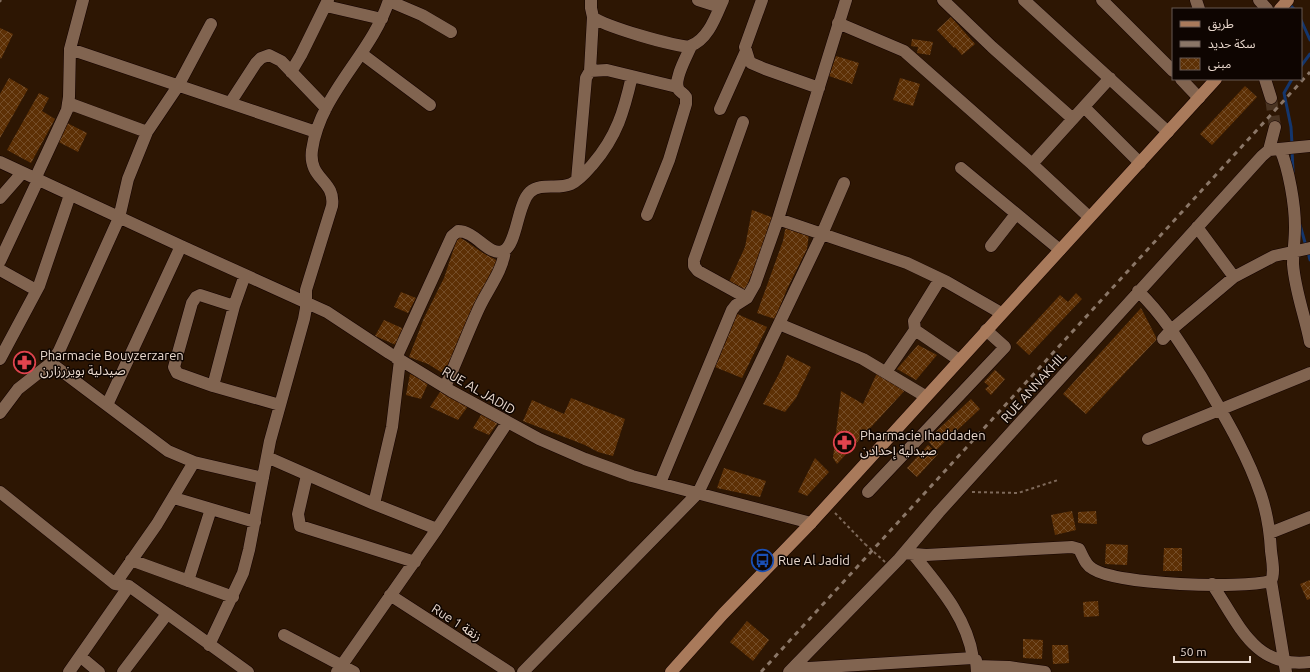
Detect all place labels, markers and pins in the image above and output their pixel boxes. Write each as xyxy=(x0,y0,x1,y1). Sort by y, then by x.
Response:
place label: Pharmacie Bouyzerzaren صيدلية بويزرزارن xyxy=(40,348,184,379)
pharmacy icon: Pharmacie Bouyzerzaren صيدلية بويزرزارن xyxy=(12,349,38,375)
place label: Pharmacie Ihaddaden صيدلية إحدادن xyxy=(860,428,986,460)
pharmacy icon: Pharmacie Ihaddaden صيدلية إحدادن xyxy=(831,429,857,455)
bus stop icon: Rue Al Jadid xyxy=(749,547,775,573)
place label: Rue Al Jadid xyxy=(778,553,850,567)

